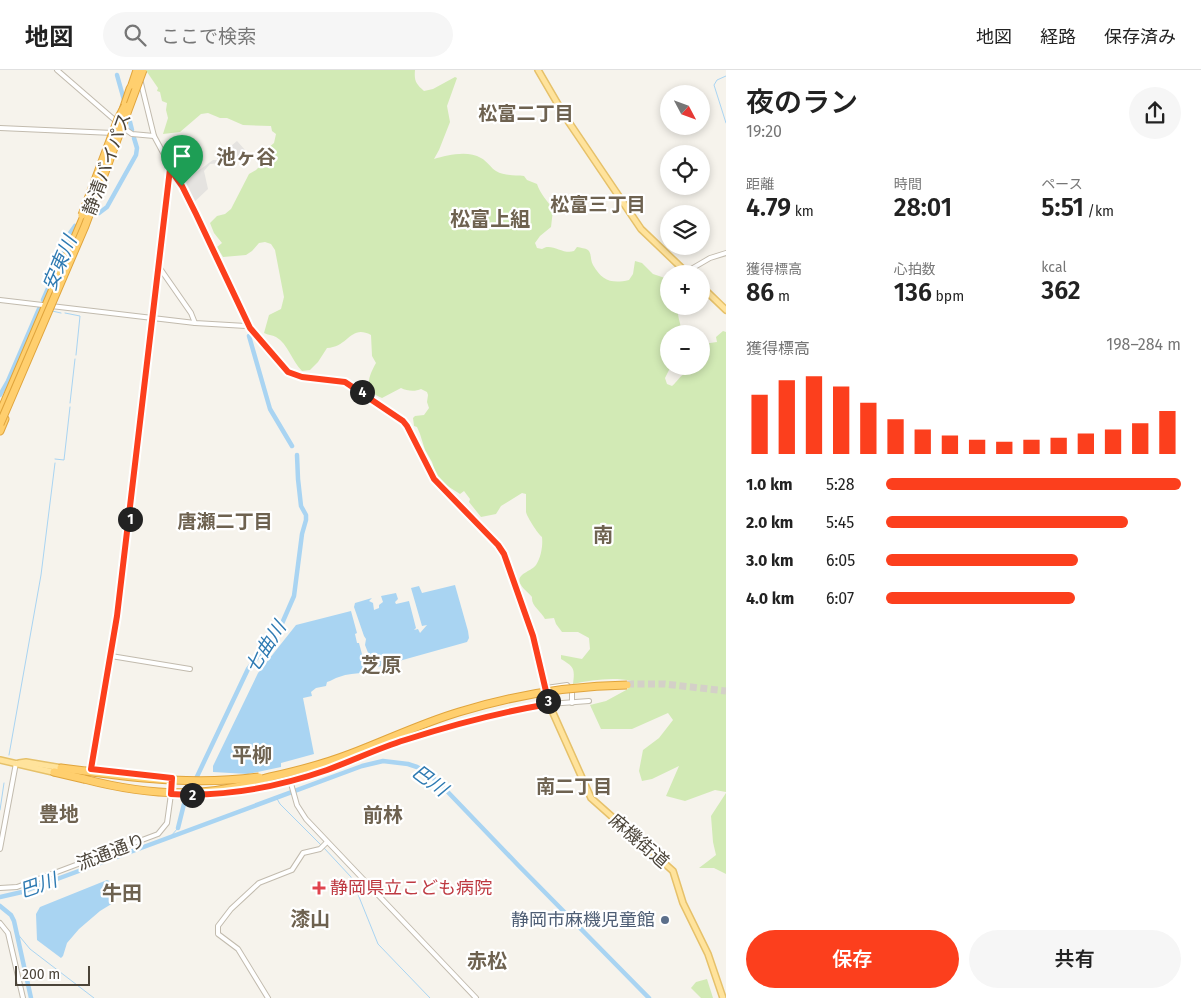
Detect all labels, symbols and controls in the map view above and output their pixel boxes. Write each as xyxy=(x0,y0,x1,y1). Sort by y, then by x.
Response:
search box xyxy=(103,12,453,57)
icon: search xyxy=(121,21,149,49)
text: 地図 xyxy=(25,23,73,51)
text: ここで検索 xyxy=(161,25,256,48)
text: 地図 xyxy=(976,26,1012,48)
text: 経路 xyxy=(1040,26,1076,48)
text: 保存済み xyxy=(1104,26,1176,48)
north arrow xyxy=(660,85,710,135)
map controls xyxy=(660,85,710,375)
text: 夜のラン xyxy=(746,86,858,119)
button: share xyxy=(1129,87,1181,139)
district label: 松富二丁目 xyxy=(478,102,574,125)
street label: 静清バイパス xyxy=(78,110,136,218)
text: 19:20 xyxy=(746,122,782,141)
pin xyxy=(161,135,203,186)
icon: arrive xyxy=(168,142,196,170)
district label: 池ヶ谷 xyxy=(216,145,276,169)
button: locate xyxy=(660,145,710,195)
text: 距離 xyxy=(746,176,774,193)
text: 時間 xyxy=(894,176,922,193)
text: ペース xyxy=(1041,176,1083,193)
district label: 松富三丁目 xyxy=(550,193,646,216)
text: 4.79 xyxy=(746,193,791,223)
text: 28:01 xyxy=(894,193,952,223)
text: 5:51 xyxy=(1041,193,1084,223)
text: km xyxy=(791,203,814,220)
text: /km xyxy=(1084,203,1114,220)
button: layers xyxy=(660,205,710,255)
district label: 松富上組 xyxy=(450,207,530,231)
water label: 安東川 xyxy=(38,231,82,294)
text: kcal xyxy=(1041,259,1067,276)
text: 獲得標高 xyxy=(746,261,802,278)
text: 心拍数 xyxy=(894,261,936,278)
button: + xyxy=(660,265,710,315)
text: 362 xyxy=(1041,276,1081,306)
text: 86 xyxy=(746,278,774,308)
text: 136 xyxy=(894,278,932,308)
text: m xyxy=(774,288,790,305)
text: bpm xyxy=(932,288,964,305)
button: − xyxy=(660,325,710,375)
text: 198–284 m xyxy=(1106,335,1181,354)
text: 獲得標高 xyxy=(746,339,810,358)
pin: 4 xyxy=(350,380,374,404)
text: 4 xyxy=(359,384,366,401)
text: 1.0 km xyxy=(746,475,793,494)
text: 5:28 xyxy=(826,475,855,494)
pin: 1 xyxy=(118,506,142,532)
district label: 唐瀬二丁目 xyxy=(177,510,273,533)
text: 1 xyxy=(127,511,134,528)
text: 2.0 km xyxy=(746,513,793,532)
text: 5:45 xyxy=(826,513,854,532)
district label: 南 xyxy=(593,523,613,547)
text: 3.0 km xyxy=(746,551,793,570)
text: 6:05 xyxy=(826,551,855,570)
text: 4.0 km xyxy=(746,589,794,608)
text: 6:07 xyxy=(826,589,854,608)
water label: 七曲川 xyxy=(240,615,292,677)
district label: 芝原 xyxy=(361,653,401,677)
pin: 3 xyxy=(536,688,560,714)
text: 3 xyxy=(545,693,552,710)
district label: 平柳 xyxy=(232,743,272,767)
water label: 巴川 xyxy=(408,760,453,802)
district label: 南二丁目 xyxy=(536,775,612,798)
pin: 2 xyxy=(180,782,204,808)
text: 2 xyxy=(189,787,196,804)
district label: 豊地 xyxy=(39,802,79,826)
district label: 前林 xyxy=(363,803,403,827)
street label: 麻機街道 xyxy=(605,809,673,873)
street label: 流通通り xyxy=(73,829,149,875)
water label: 巴川 xyxy=(16,868,62,903)
place label: 静岡県立こども病院 xyxy=(330,877,492,899)
district label: 牛田 xyxy=(102,881,142,905)
marker: 静岡県立こども病院 xyxy=(312,881,326,895)
district label: 漆山 xyxy=(290,907,330,931)
place label: 静岡市麻機児童館 xyxy=(511,909,655,931)
marker: 静岡市麻機児童館 xyxy=(659,914,671,926)
button: 保存 xyxy=(746,930,959,988)
button: 共有 xyxy=(969,930,1181,988)
district label: 赤松 xyxy=(467,949,507,973)
scale bar xyxy=(15,963,90,986)
text: 200 m xyxy=(22,966,60,983)

